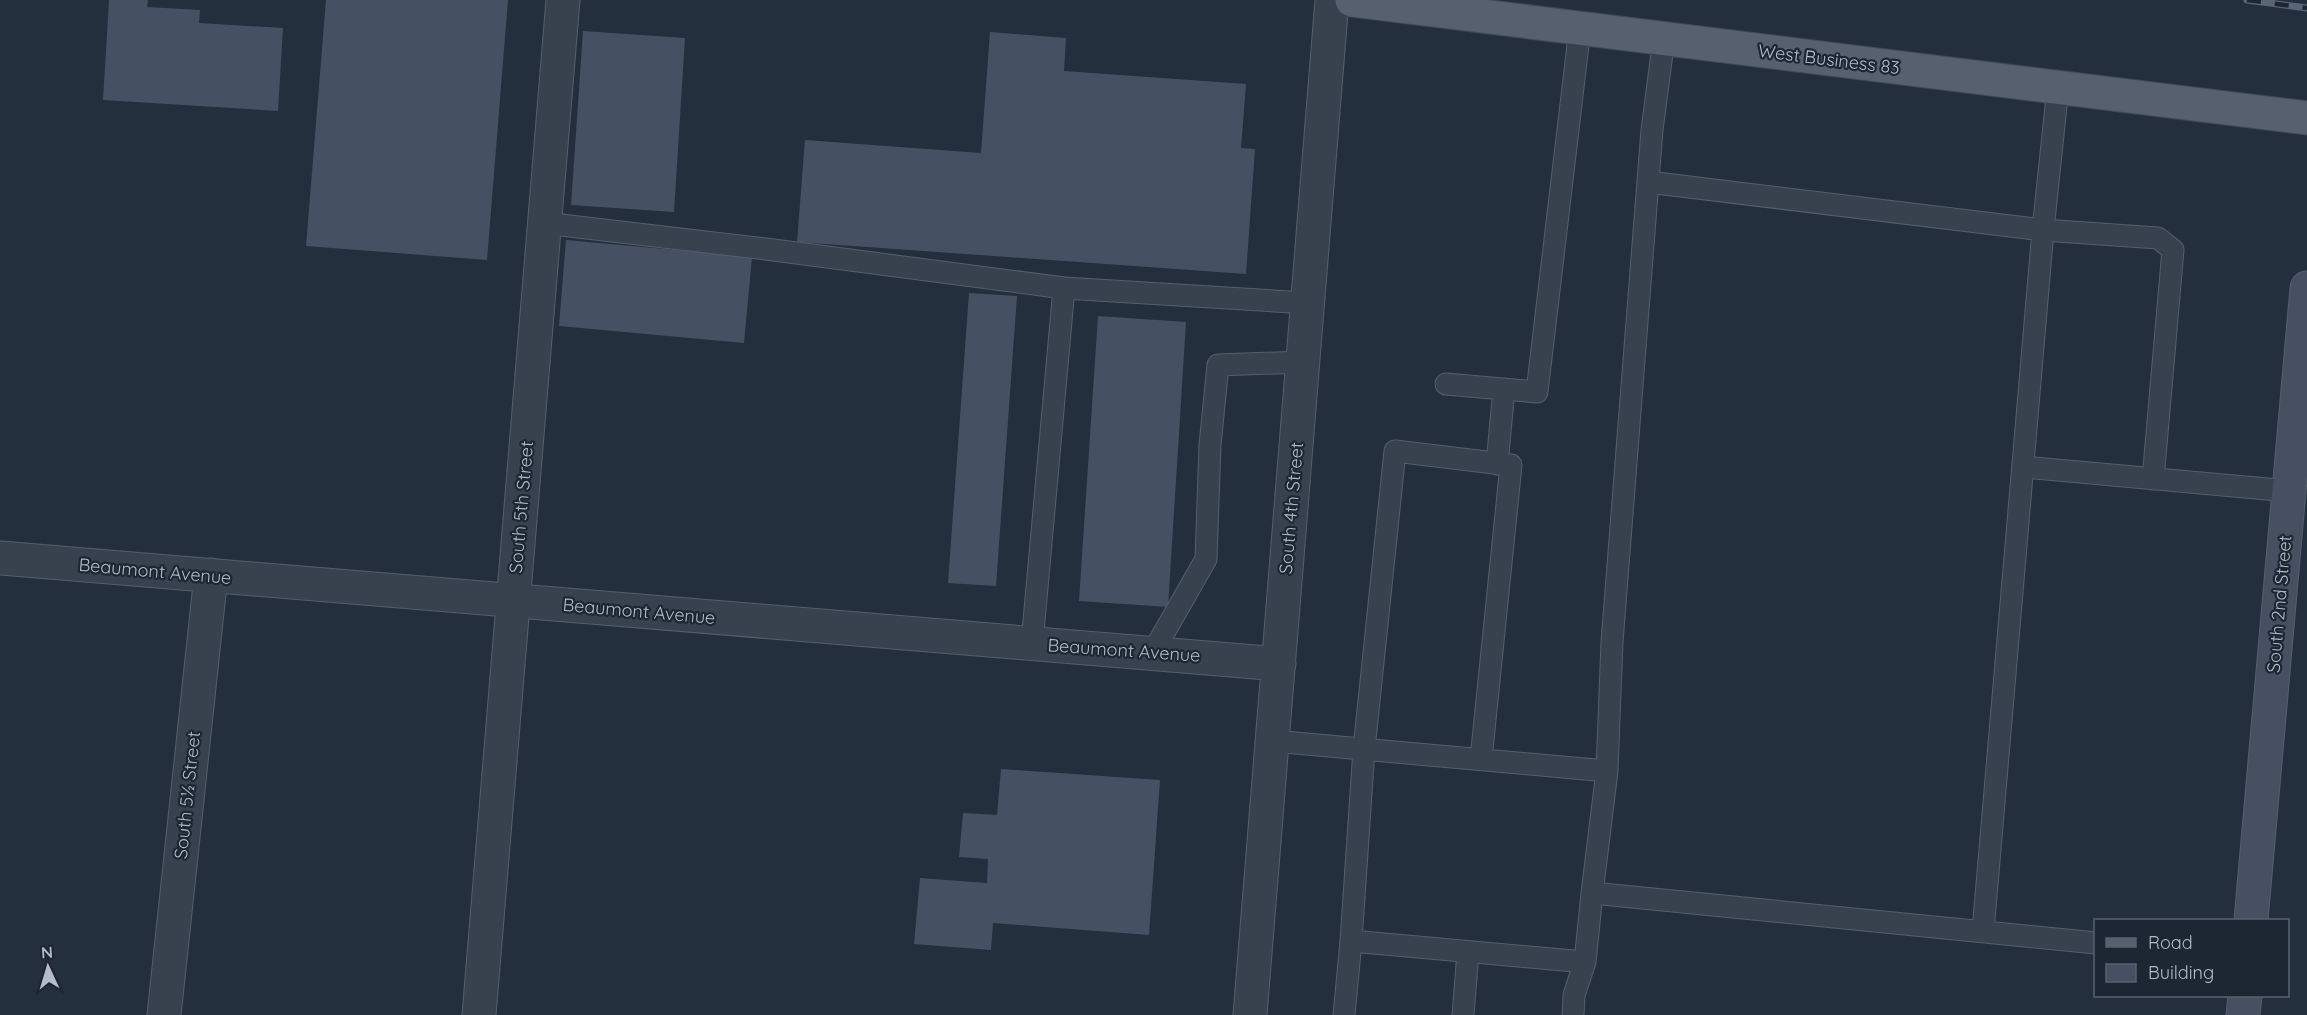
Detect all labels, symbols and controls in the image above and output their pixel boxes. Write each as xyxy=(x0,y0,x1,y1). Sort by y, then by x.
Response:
street label: West Business 83 xyxy=(1757,39,1901,79)
street label: South 5th Street xyxy=(504,440,538,574)
street label: South 4th Street xyxy=(1274,441,1308,575)
street label: South 2nd Street xyxy=(2262,534,2296,674)
street label: Beaumont Avenue xyxy=(78,553,232,589)
street label: Beaumont Avenue xyxy=(562,593,716,629)
street label: Beaumont Avenue xyxy=(1047,633,1201,667)
street label: South 5½ Street xyxy=(169,730,205,860)
legend xyxy=(2094,919,2289,997)
text: Road xyxy=(2148,931,2193,954)
north arrow xyxy=(18,937,78,997)
text: N xyxy=(40,942,54,962)
text: Building xyxy=(2148,961,2214,984)

